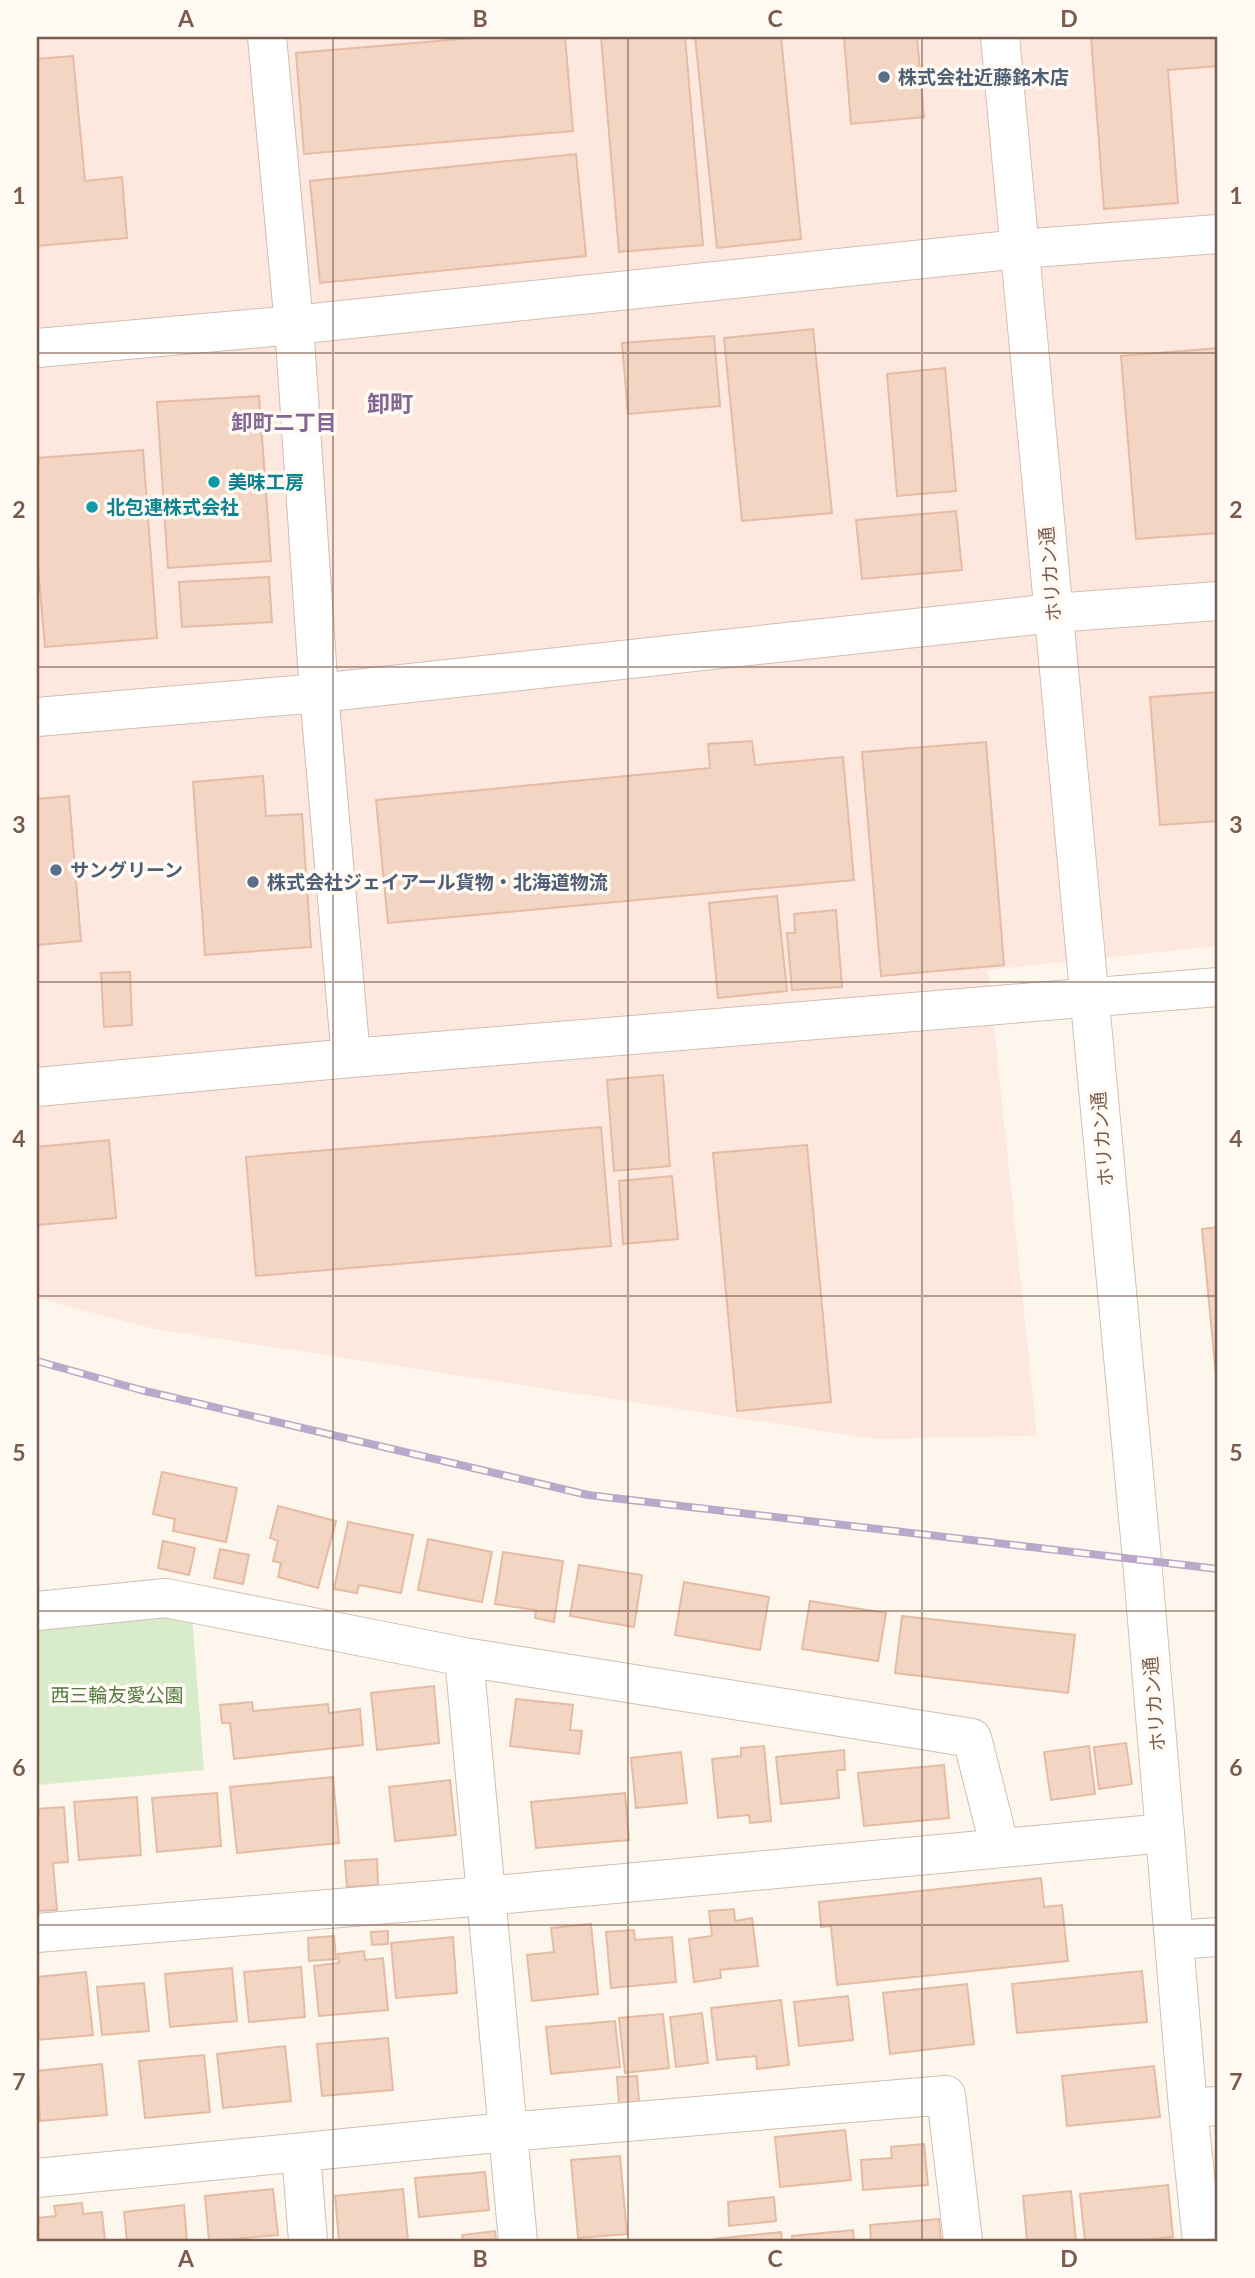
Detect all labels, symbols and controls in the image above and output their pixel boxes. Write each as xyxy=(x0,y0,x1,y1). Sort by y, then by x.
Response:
text: A xyxy=(177,4,195,32)
text: B xyxy=(472,4,488,32)
text: C xyxy=(767,4,783,32)
text: D xyxy=(1060,4,1078,32)
place label: 株式会社近藤銘木店 xyxy=(898,65,1069,88)
marker: 株式会社近藤銘木店 xyxy=(876,69,892,85)
text: 1 xyxy=(12,181,26,209)
text: 1 xyxy=(1229,181,1243,209)
district label: 卸町 xyxy=(367,389,413,417)
district label: 卸町二丁目 xyxy=(232,409,337,434)
place label: 美味工房 xyxy=(228,470,304,493)
marker: 美味工房 xyxy=(206,474,222,490)
text: 2 xyxy=(12,495,26,523)
place label: 北包連株式会社 xyxy=(106,495,239,518)
text: 2 xyxy=(1229,495,1243,523)
marker: 北包連株式会社 xyxy=(84,499,100,515)
street label: ホリカン通 xyxy=(1034,526,1065,622)
text: 3 xyxy=(12,810,26,838)
text: 3 xyxy=(1229,810,1243,838)
place label: サングリーン xyxy=(70,858,183,881)
marker: サングリーン xyxy=(48,862,64,878)
place label: 株式会社ジェイアール貨物・北海道物流 xyxy=(267,870,608,893)
marker: 株式会社ジェイアール貨物・北海道物流 xyxy=(245,874,261,890)
street label: ホリカン通 xyxy=(1086,1091,1117,1187)
text: 4 xyxy=(12,1124,26,1152)
text: 4 xyxy=(1229,1124,1243,1152)
text: 5 xyxy=(12,1438,26,1466)
text: 5 xyxy=(1229,1438,1243,1466)
street label: ホリカン通 xyxy=(1138,1656,1169,1752)
park label: 西三輪友愛公園 xyxy=(50,1683,184,1706)
text: 6 xyxy=(12,1753,26,1781)
text: 6 xyxy=(1229,1753,1243,1781)
text: 7 xyxy=(12,2067,26,2095)
text: 7 xyxy=(1229,2067,1243,2095)
text: A xyxy=(177,2244,195,2272)
text: B xyxy=(472,2244,488,2272)
text: C xyxy=(767,2244,783,2272)
text: D xyxy=(1060,2244,1078,2272)

